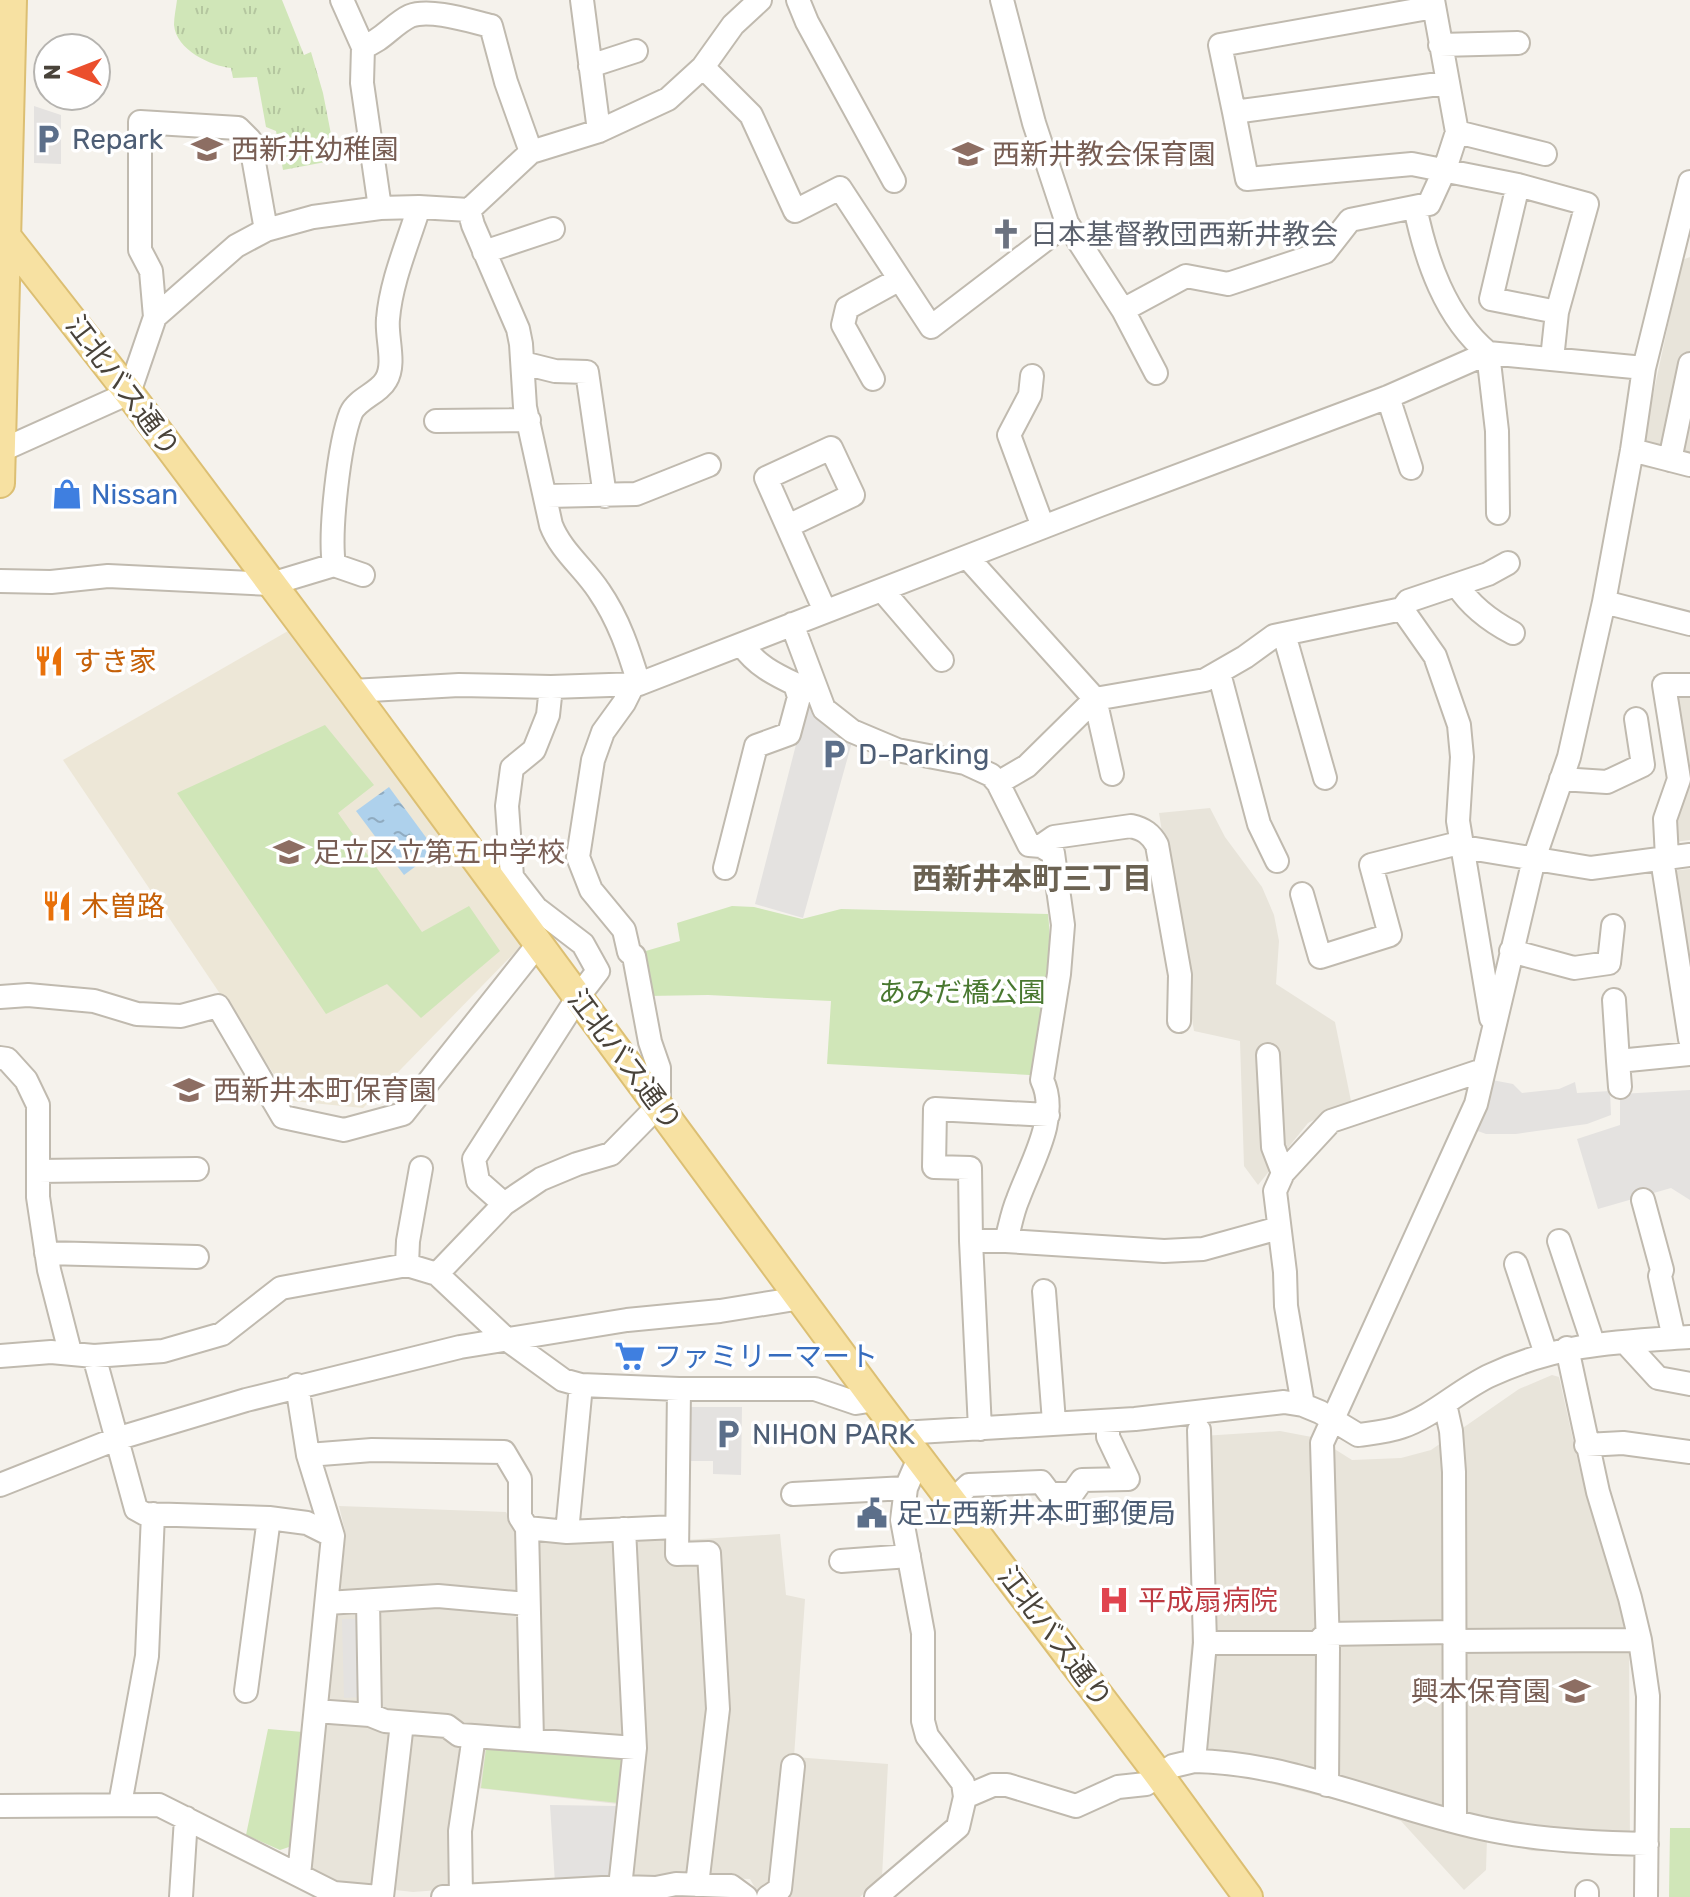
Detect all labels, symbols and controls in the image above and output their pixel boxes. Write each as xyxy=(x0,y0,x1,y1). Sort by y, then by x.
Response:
north arrow xyxy=(32,32,112,112)
text: N xyxy=(39,64,66,80)
parking icon: Repark xyxy=(31,122,65,156)
place label: Repark xyxy=(72,123,164,156)
school or university icon: 西新井幼稚園 xyxy=(190,132,224,166)
place label: 西新井幼稚園 xyxy=(231,133,399,166)
school or university icon: 西新井教会保育園 xyxy=(951,137,985,171)
place label: 西新井教会保育園 xyxy=(992,138,1216,171)
church icon: 日本基督教団西新井教会 xyxy=(989,217,1023,251)
place label: 日本基督教団西新井教会 xyxy=(1030,218,1338,251)
street label: 江北バス通り xyxy=(59,309,187,463)
shop icon: Nissan xyxy=(50,477,84,511)
place label: Nissan xyxy=(91,478,178,511)
restaurant icon: すき家 xyxy=(32,644,66,678)
place label: すき家 xyxy=(73,645,157,678)
parking icon: D-Parking xyxy=(817,737,851,771)
place label: D-Parking xyxy=(858,738,989,771)
school or university icon: 足立区立第五中学校 xyxy=(272,835,306,869)
place label: 足立区立第五中学校 xyxy=(313,836,565,869)
district label: 西新井本町三丁目 xyxy=(912,861,1152,897)
restaurant icon: 木曽路 xyxy=(40,889,74,923)
place label: 木曽路 xyxy=(81,890,165,923)
park label: あみだ橋公園 xyxy=(878,976,1046,1009)
street label: 江北バス通り xyxy=(561,983,689,1137)
school or university icon: 西新井本町保育園 xyxy=(172,1073,206,1107)
place label: 西新井本町保育園 xyxy=(213,1074,437,1107)
supermarket icon: ファミリーマート xyxy=(613,1339,647,1373)
place label: ファミリーマート xyxy=(654,1340,878,1373)
parking icon: NIHON PARK xyxy=(711,1417,745,1451)
place label: NIHON PARK xyxy=(752,1418,915,1451)
public building icon: 足立西新井本町郵便局 xyxy=(855,1496,889,1530)
place label: 足立西新井本町郵便局 xyxy=(896,1497,1176,1530)
street label: 江北バス通り xyxy=(991,1560,1119,1714)
hospital icon: 平成扇病院 xyxy=(1097,1583,1131,1617)
place label: 平成扇病院 xyxy=(1138,1584,1278,1617)
school or university icon: 興本保育園 xyxy=(1558,1674,1592,1708)
place label: 興本保育園 xyxy=(1411,1675,1551,1708)

